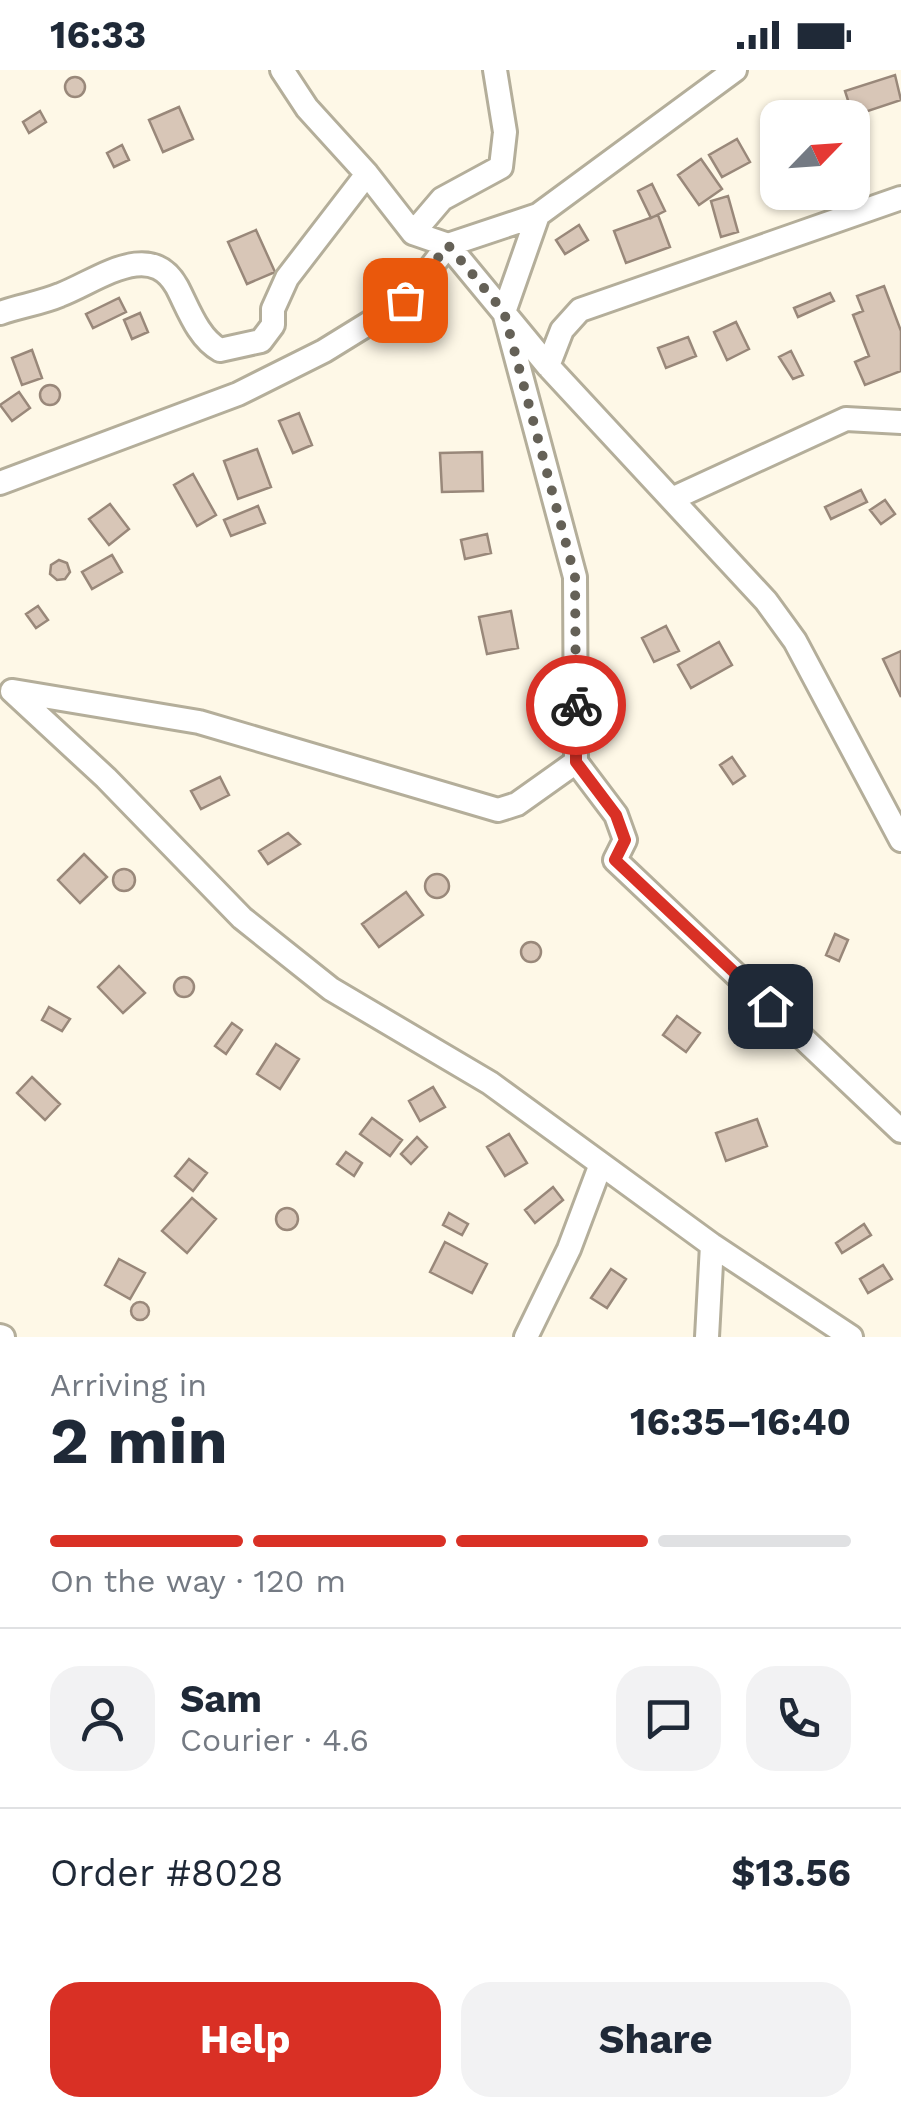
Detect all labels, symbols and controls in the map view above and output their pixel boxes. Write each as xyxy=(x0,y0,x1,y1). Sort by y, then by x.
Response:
text: 16:33 xyxy=(50,13,146,57)
north arrow xyxy=(760,100,870,210)
map controls xyxy=(760,100,870,210)
pin xyxy=(363,258,448,343)
icon: bag xyxy=(378,273,433,328)
courier xyxy=(526,655,626,755)
icon: bike xyxy=(549,678,604,733)
pin xyxy=(728,964,813,1049)
icon: home xyxy=(743,979,798,1034)
text: Arriving in xyxy=(50,1366,207,1404)
text: 16:35–16:40 xyxy=(630,1400,851,1444)
text: 2 min xyxy=(50,1403,228,1479)
text: On the way · 120 m xyxy=(50,1562,346,1600)
button: person xyxy=(50,1666,155,1771)
button: chat xyxy=(616,1666,721,1771)
button: phone xyxy=(746,1666,851,1771)
text: Sam xyxy=(180,1677,262,1721)
text: Courier · 4.6 xyxy=(180,1721,369,1759)
text: Order #8028 xyxy=(50,1851,283,1895)
text: $13.56 xyxy=(731,1851,851,1895)
button: Help xyxy=(50,1982,441,2097)
button: Share xyxy=(461,1982,851,2097)

